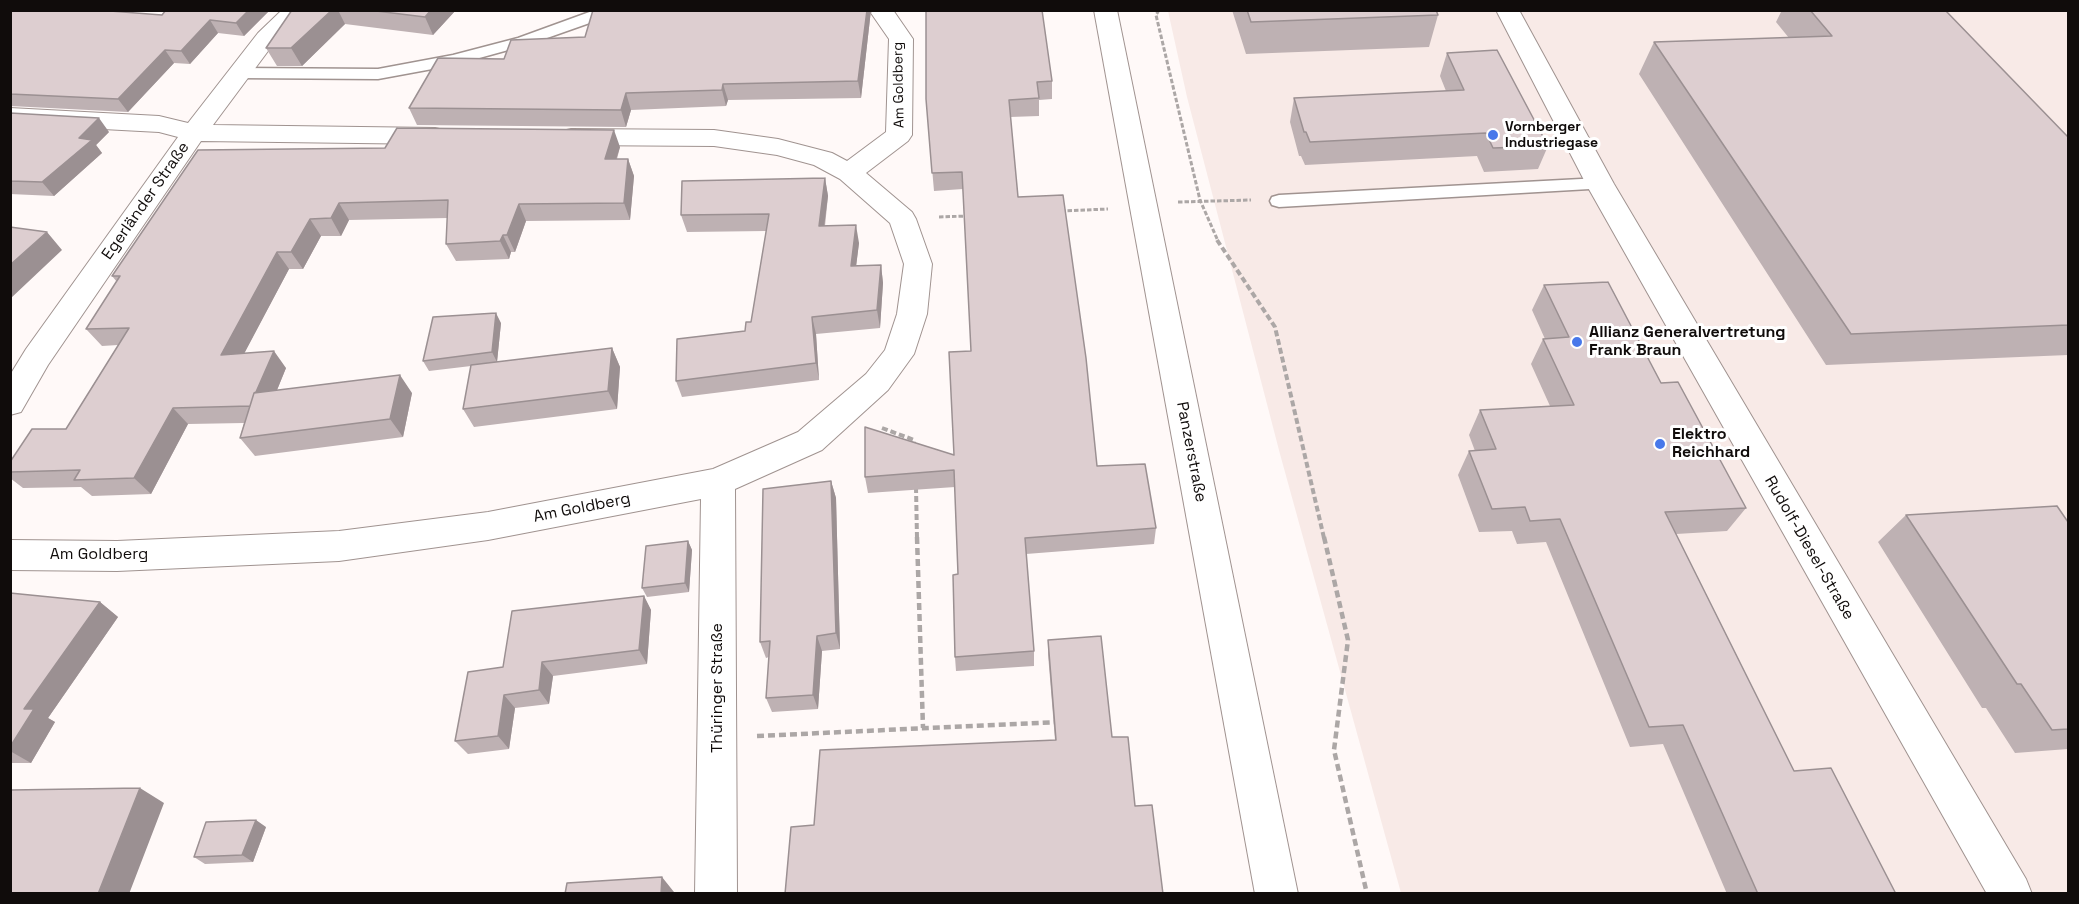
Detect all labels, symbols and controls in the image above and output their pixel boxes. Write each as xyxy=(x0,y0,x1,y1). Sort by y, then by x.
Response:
street label: Am Goldberg xyxy=(890,42,908,128)
place label: Vornberger Industriegase xyxy=(1505,119,1598,152)
marker: Vornberger Industriegase xyxy=(1486,128,1500,142)
street label: Egerländer Straße xyxy=(98,138,194,264)
place label: Allianz Generalvertretung Frank Braun xyxy=(1589,323,1786,361)
marker: Allianz Generalvertretung Frank Braun xyxy=(1570,335,1584,349)
street label: Panzerstraße xyxy=(1172,400,1210,504)
place label: Elektro Reichhard xyxy=(1672,425,1750,463)
marker: Elektro Reichhard xyxy=(1653,437,1667,451)
street label: Rudolf-Diesel-Straße xyxy=(1760,473,1858,623)
street label: Am Goldberg xyxy=(532,489,632,527)
street label: Am Goldberg xyxy=(50,545,148,565)
street label: Thüringer Straße xyxy=(708,623,728,753)

